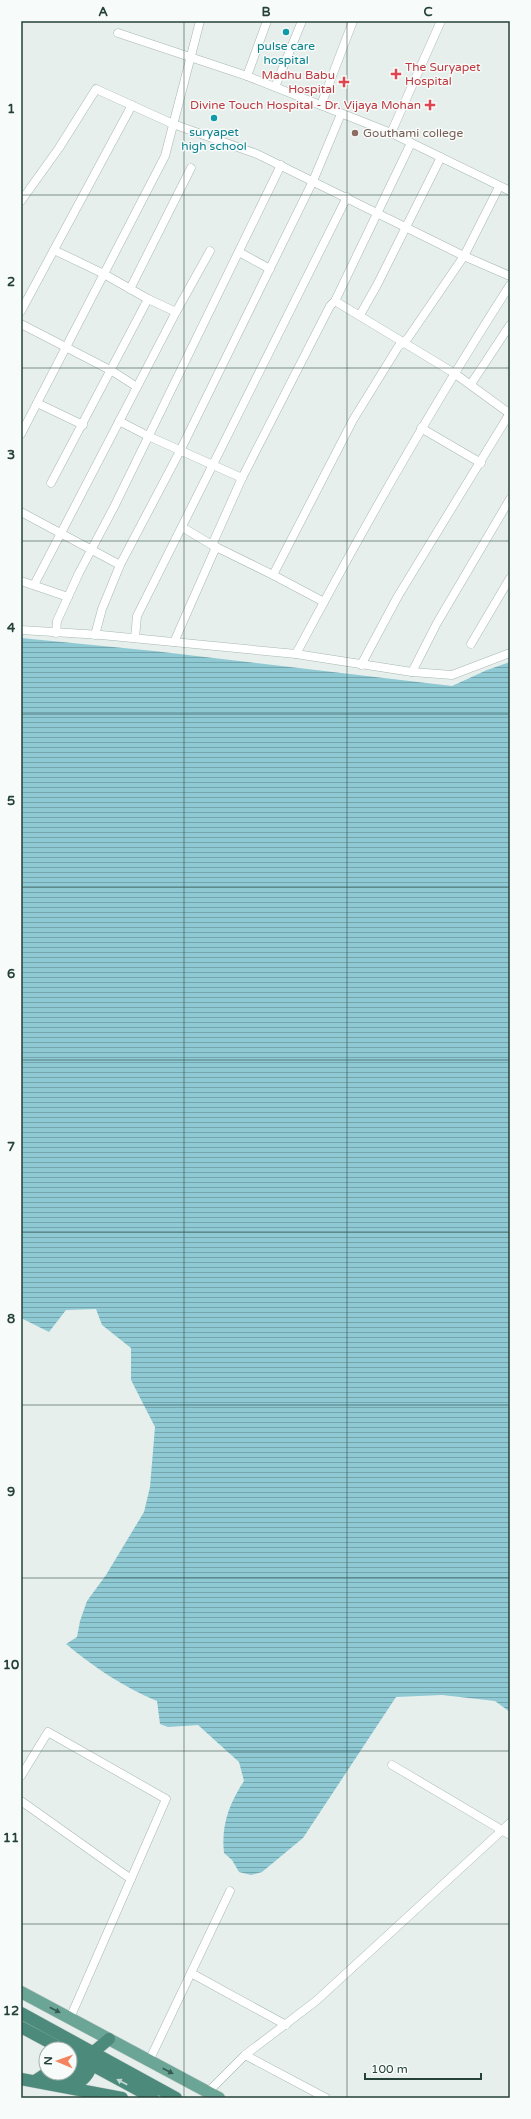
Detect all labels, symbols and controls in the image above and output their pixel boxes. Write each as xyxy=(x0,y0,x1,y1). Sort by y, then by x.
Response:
text: A xyxy=(98,4,108,20)
text: B xyxy=(261,4,271,20)
text: C xyxy=(423,4,433,20)
marker: pulse care hospital xyxy=(281,27,291,37)
place label: pulse care hospital xyxy=(257,39,315,67)
place label: The Suryapet Hospital xyxy=(405,60,481,88)
place label: Madhu Babu Hospital xyxy=(261,68,335,96)
marker: The Suryapet Hospital xyxy=(390,68,402,80)
marker: Madhu Babu Hospital xyxy=(338,76,350,88)
place label: Divine Touch Hospital - Dr. Vijaya Mohan xyxy=(190,98,421,112)
marker: Divine Touch Hospital - Dr. Vijaya Mohan xyxy=(424,99,436,111)
text: 1 xyxy=(7,101,15,117)
marker: suryapet high school xyxy=(209,113,219,123)
place label: suryapet high school xyxy=(181,125,247,153)
place label: Gouthami college xyxy=(363,126,463,140)
marker: Gouthami college xyxy=(350,128,360,138)
text: 2 xyxy=(7,274,15,290)
text: 3 xyxy=(7,447,15,463)
text: 4 xyxy=(7,620,16,636)
text: 5 xyxy=(7,793,15,809)
text: 6 xyxy=(7,966,15,982)
text: 7 xyxy=(7,1139,15,1155)
text: 8 xyxy=(7,1311,15,1327)
text: 9 xyxy=(7,1484,15,1500)
text: 10 xyxy=(3,1657,19,1673)
text: 11 xyxy=(3,1830,19,1846)
text: 12 xyxy=(3,2003,19,2019)
one-way arrow xyxy=(50,2007,61,2014)
north arrow xyxy=(38,2041,78,2081)
scale bar xyxy=(365,2055,481,2081)
text: N xyxy=(42,2056,55,2065)
text: 100 m xyxy=(371,2062,408,2076)
one-way arrow xyxy=(162,2068,174,2074)
one-way arrow xyxy=(117,2078,128,2085)

